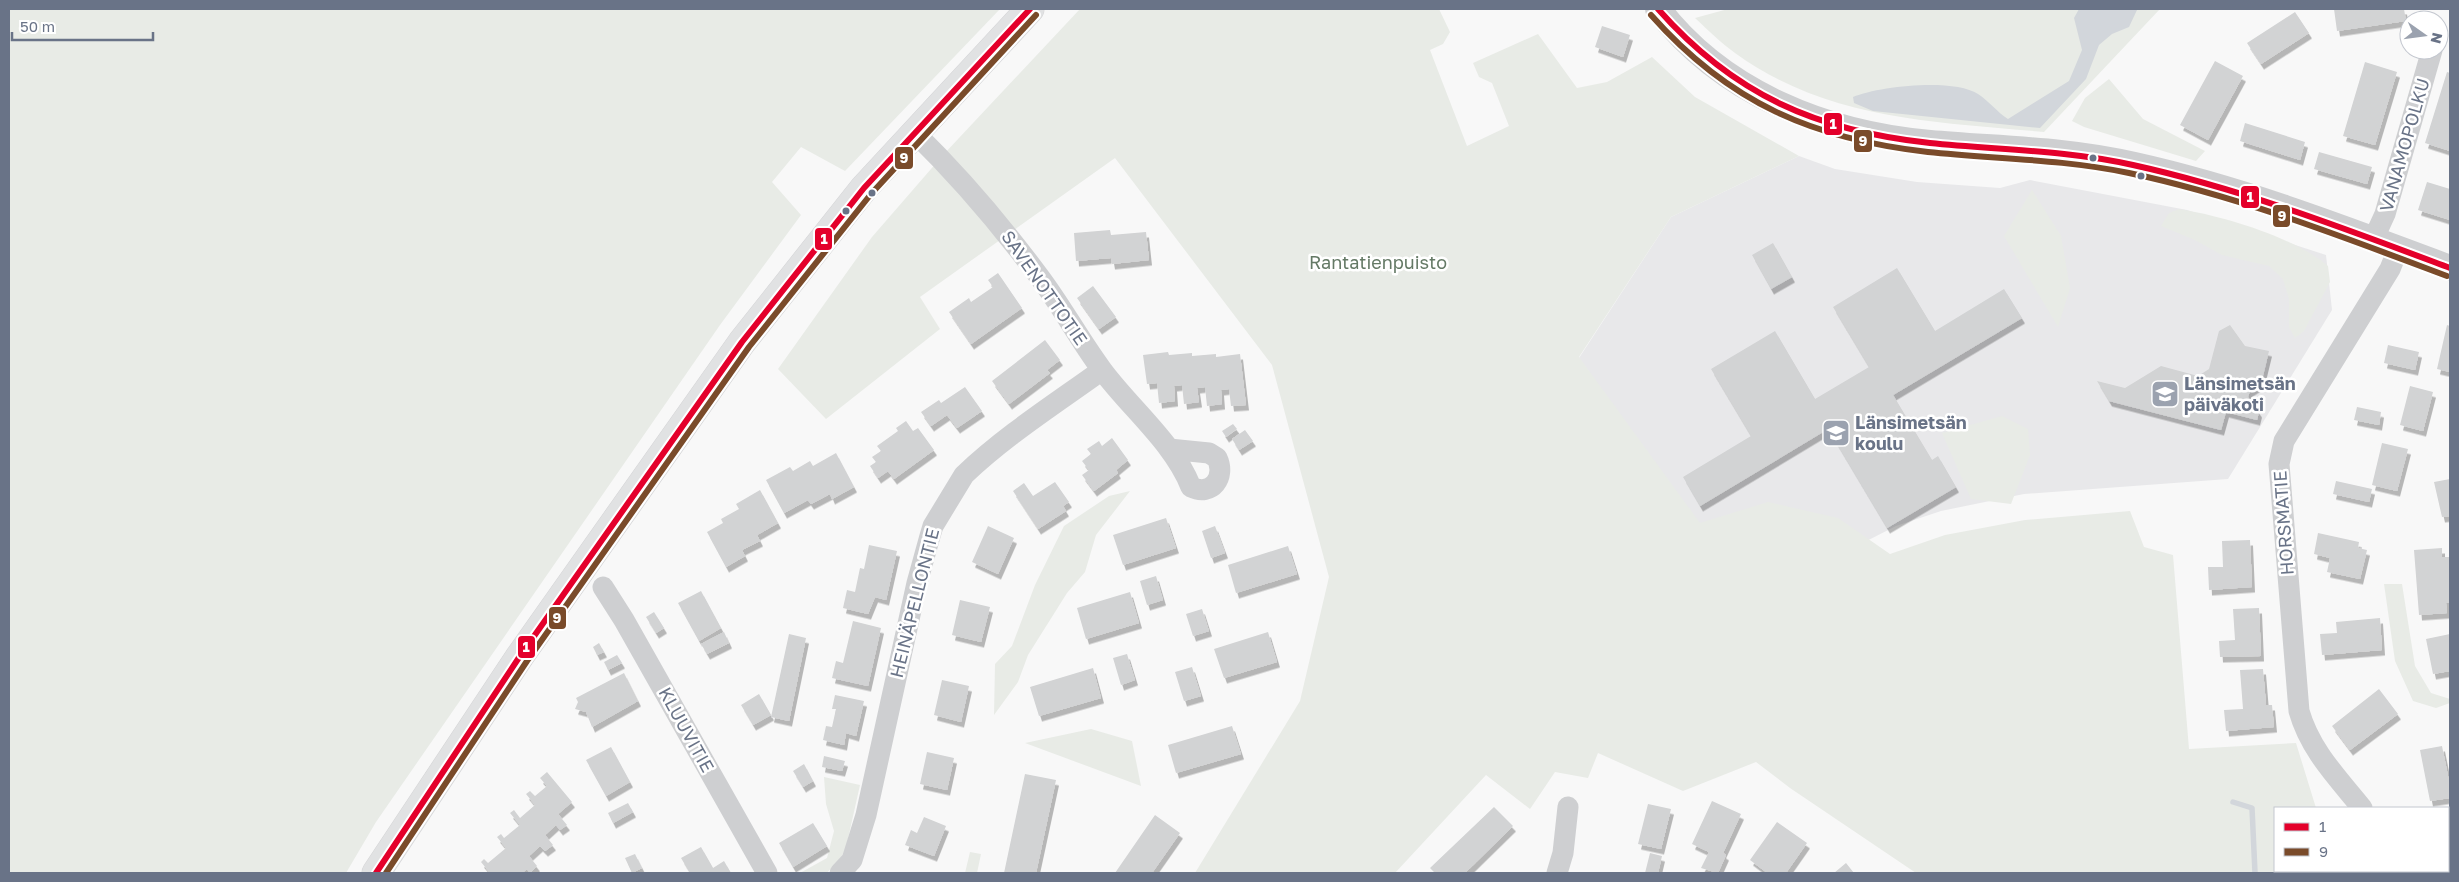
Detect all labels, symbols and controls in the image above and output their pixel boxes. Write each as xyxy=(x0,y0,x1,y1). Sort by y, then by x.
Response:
scale bar xyxy=(12,10,154,42)
north arrow xyxy=(2399,10,2449,60)
text: 50 m xyxy=(20,17,55,35)
text: N xyxy=(2428,31,2447,45)
street label: VANAMOPOLKU xyxy=(2374,75,2434,214)
line badge: 1 xyxy=(1823,112,1843,136)
text: 1 xyxy=(1829,115,1837,132)
line badge: 9 xyxy=(1853,129,1873,153)
text: 9 xyxy=(1859,132,1868,149)
line badge: 9 xyxy=(894,146,914,170)
text: 9 xyxy=(900,149,909,166)
unlabelled marker xyxy=(2088,153,2098,163)
unlabelled marker xyxy=(2136,171,2146,181)
line badge: 1 xyxy=(2240,185,2260,209)
unlabelled marker xyxy=(867,188,877,198)
text: 1 xyxy=(2246,188,2254,205)
line badge: 9 xyxy=(2272,204,2291,228)
unlabelled marker xyxy=(841,206,851,216)
text: 9 xyxy=(2278,207,2287,224)
street label: SAVENOTTOTIE xyxy=(997,226,1093,349)
line badge: 1 xyxy=(814,227,833,251)
text: 1 xyxy=(820,230,828,247)
park label: Rantatienpuisto xyxy=(1309,251,1447,273)
place label: Länsimetsän päiväkoti xyxy=(2184,372,2296,415)
school or university icon: Länsimetsän päiväkoti xyxy=(2150,379,2180,409)
place label: Länsimetsän koulu xyxy=(1855,411,1967,454)
school or university icon: Länsimetsän koulu xyxy=(1821,418,1851,448)
street label: HORSMATIE xyxy=(2268,470,2298,576)
street label: HEINÄPELLONTIE xyxy=(885,526,943,680)
line badge: 9 xyxy=(548,606,567,630)
text: 9 xyxy=(553,609,562,626)
line badge: 1 xyxy=(517,635,536,659)
text: 1 xyxy=(522,638,530,655)
street label: KLUUVITIE xyxy=(654,683,719,776)
legend xyxy=(2274,807,2449,872)
text: 1 xyxy=(2319,817,2326,835)
text: 9 xyxy=(2319,842,2328,860)

